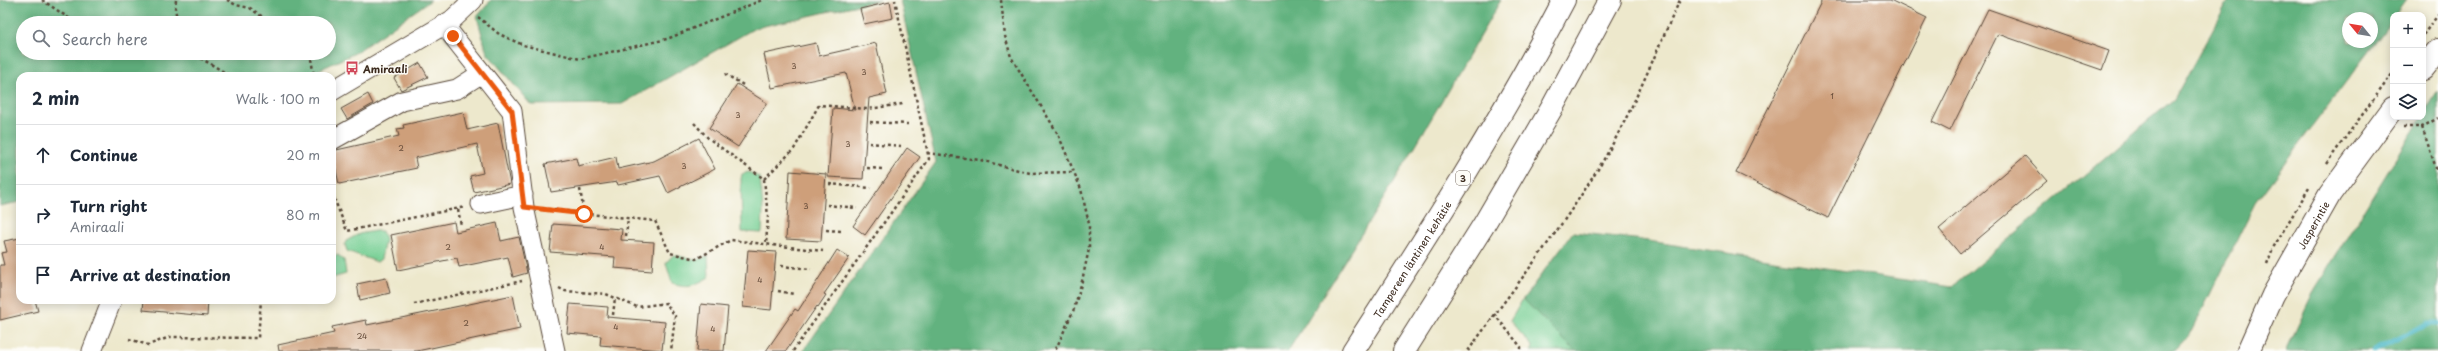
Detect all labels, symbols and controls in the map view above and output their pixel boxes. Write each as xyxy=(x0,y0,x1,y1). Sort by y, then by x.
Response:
north arrow xyxy=(2342,12,2378,48)
map controls xyxy=(2390,12,2426,120)
button: + xyxy=(2390,12,2426,48)
search box xyxy=(16,16,336,60)
icon: search xyxy=(30,27,52,49)
text: Search here xyxy=(62,27,148,50)
route end xyxy=(444,27,462,45)
button: − xyxy=(2390,48,2426,84)
bus stop icon: Amiraali xyxy=(344,60,360,76)
house number: 3 xyxy=(791,60,797,72)
place label: Amiraali xyxy=(362,61,408,76)
house number: 3 xyxy=(861,66,867,78)
button: layers xyxy=(2390,84,2426,120)
text: 2 min xyxy=(32,85,79,111)
text: Walk · 100 m xyxy=(236,89,320,108)
house number: 1 xyxy=(1830,90,1834,102)
house number: 3 xyxy=(735,109,741,121)
house number: 3 xyxy=(845,138,851,150)
house number: 2 xyxy=(398,142,404,154)
text: Continue xyxy=(70,143,138,166)
icon: ahead xyxy=(32,144,54,166)
text: 20 m xyxy=(286,145,320,164)
house number: 3 xyxy=(681,160,687,172)
road number: 3 xyxy=(1456,171,1470,185)
text: Turn right xyxy=(70,194,147,217)
street label: Tampereen läntinen kehätie xyxy=(1369,198,1454,321)
street label: Jasperintie xyxy=(2293,198,2332,251)
house number: 3 xyxy=(803,200,809,212)
icon: right xyxy=(32,204,54,226)
text: 80 m xyxy=(286,205,320,224)
route start xyxy=(575,205,593,223)
text: Amiraali xyxy=(70,217,124,236)
house number: 2 xyxy=(445,241,451,253)
house number: 4 xyxy=(599,241,605,253)
text: Arrive at destination xyxy=(70,263,231,286)
icon: arrive xyxy=(32,264,54,286)
house number: 4 xyxy=(757,274,763,286)
house number: 2 xyxy=(463,317,469,329)
house number: 4 xyxy=(613,321,619,333)
house number: 4 xyxy=(710,323,716,335)
house number: 24 xyxy=(357,330,367,342)

